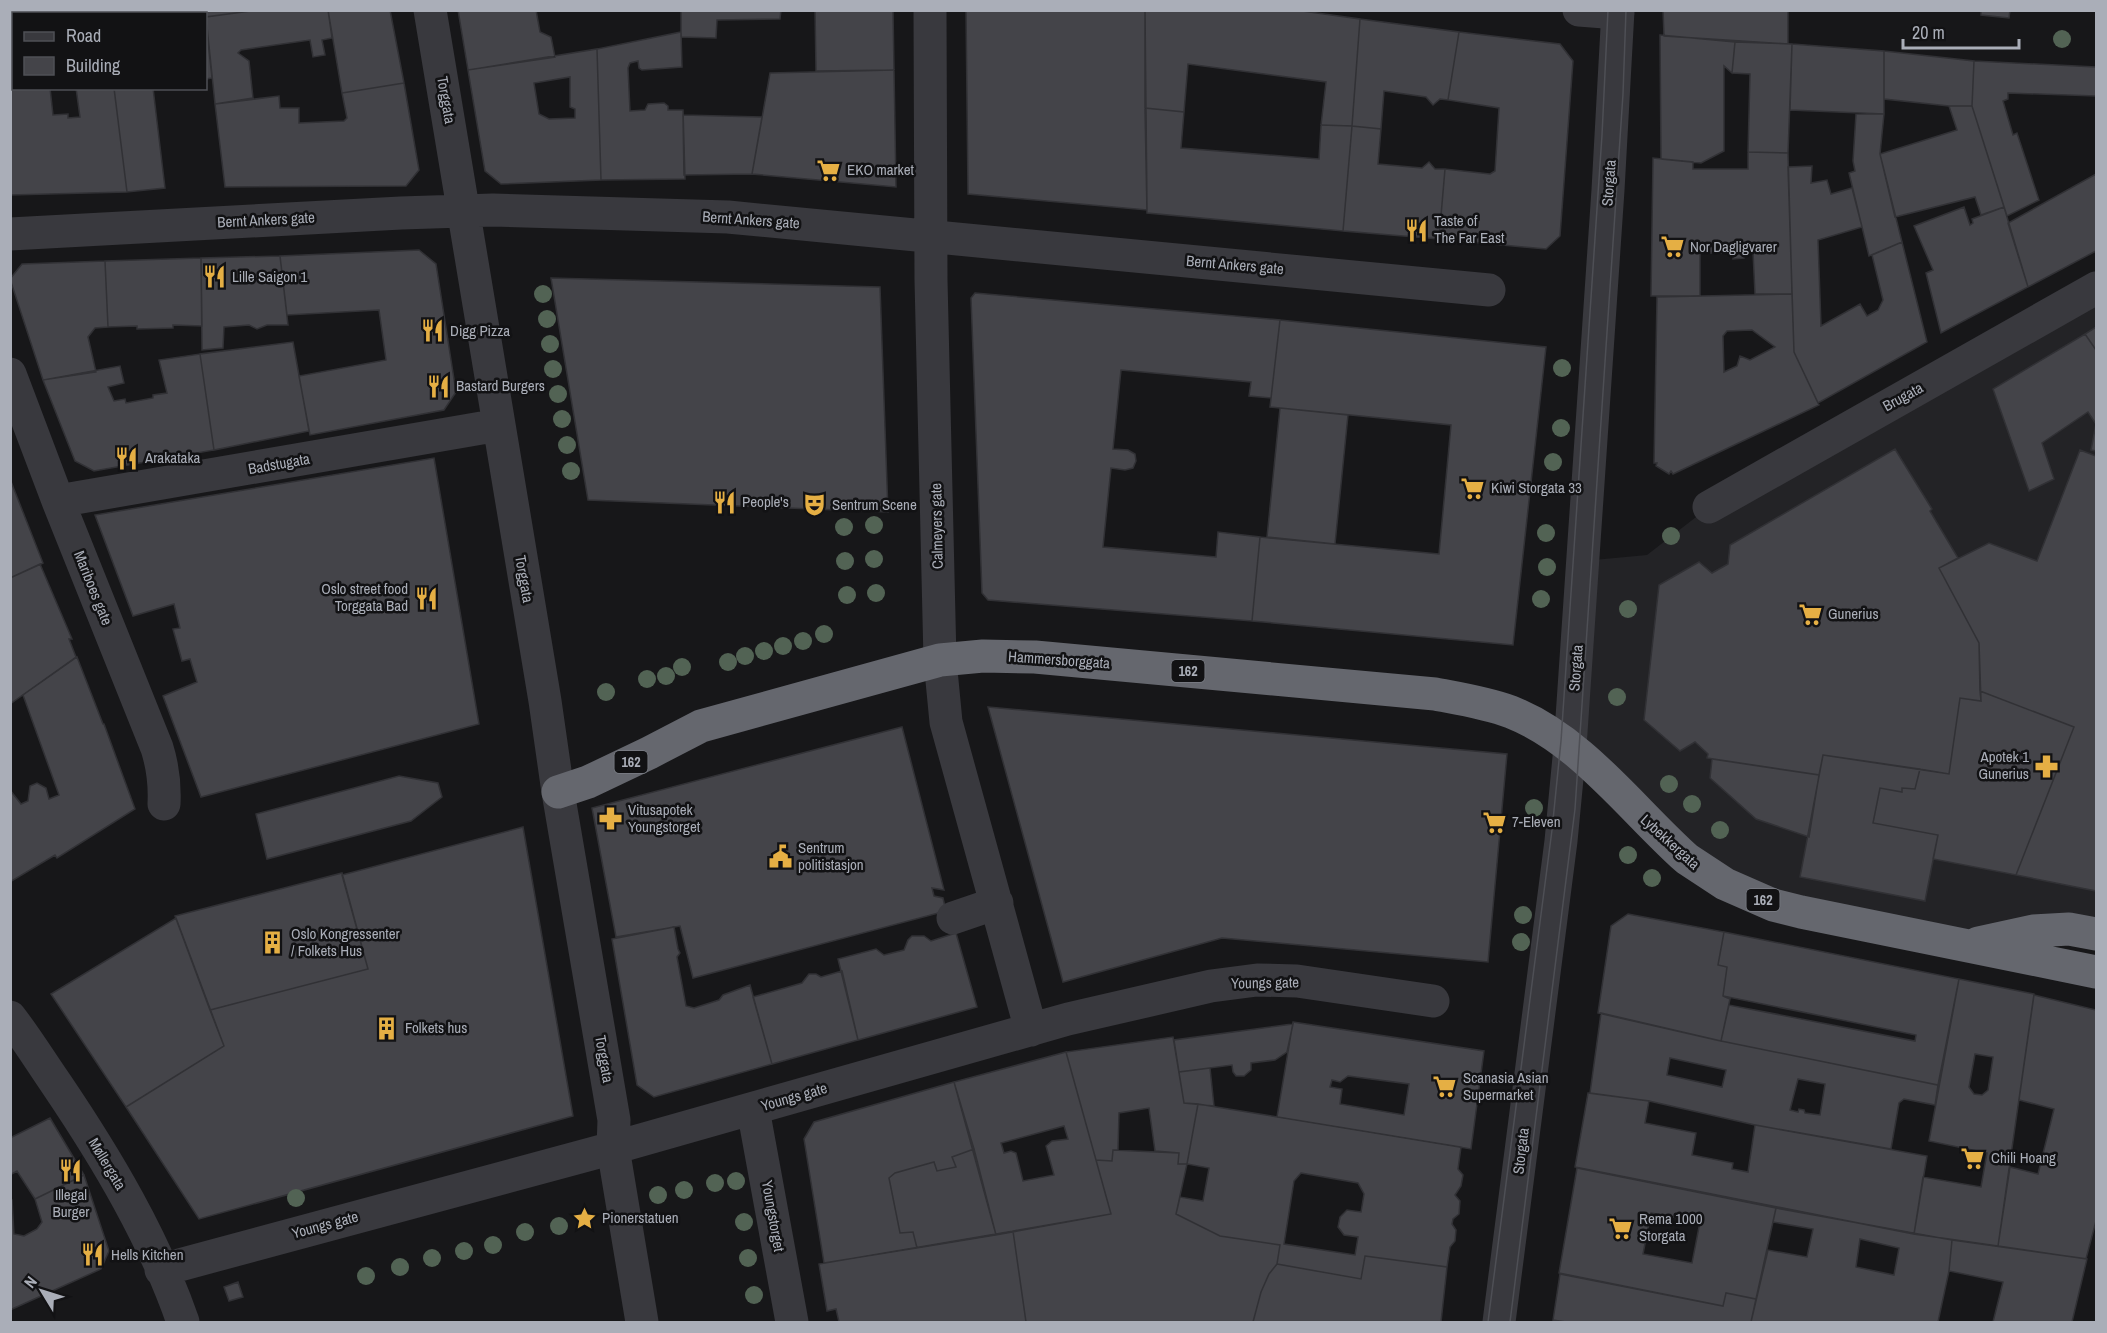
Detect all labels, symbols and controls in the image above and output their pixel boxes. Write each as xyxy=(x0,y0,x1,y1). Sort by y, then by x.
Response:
legend xyxy=(12,12,207,90)
scale bar xyxy=(1903,12,2018,50)
text: 20 m xyxy=(1912,20,1945,45)
text: Road xyxy=(66,23,101,48)
text: Building xyxy=(66,53,121,78)
street label: Torggata xyxy=(432,75,461,125)
supermarket icon: EKO market xyxy=(816,157,842,183)
place label: EKO market xyxy=(847,159,915,180)
street label: Storgata xyxy=(1596,159,1621,207)
street label: Bernt Ankers gate xyxy=(217,206,316,233)
street label: Bernt Ankers gate xyxy=(702,206,801,233)
place label: Taste of The Far East xyxy=(1434,210,1505,248)
restaurant icon: Taste of The Far East xyxy=(1403,217,1429,243)
supermarket icon: Nor Dagligvarer xyxy=(1659,234,1685,260)
place label: Nor Dagligvarer xyxy=(1690,236,1777,257)
street label: Bernt Ankers gate xyxy=(1185,250,1285,279)
restaurant icon: Lille Saigon 1 xyxy=(201,264,227,290)
place label: Lille Saigon 1 xyxy=(232,266,307,287)
restaurant icon: Digg Pizza xyxy=(419,318,445,344)
place label: Digg Pizza xyxy=(450,320,510,341)
restaurant icon: Bastard Burgers xyxy=(425,373,451,399)
place label: Bastard Burgers xyxy=(456,375,545,396)
street label: Brugata xyxy=(1879,377,1927,416)
restaurant icon: Arakataka xyxy=(114,445,140,471)
place label: Arakataka xyxy=(144,447,201,468)
street label: Badstugata xyxy=(246,448,312,479)
supermarket icon: Kiwi Storgata 33 xyxy=(1460,475,1486,501)
place label: Kiwi Storgata 33 xyxy=(1491,477,1582,498)
street label: Calmeyers gate xyxy=(925,483,948,569)
restaurant icon: People's xyxy=(711,489,737,515)
place label: People's xyxy=(742,491,789,512)
theatre icon: Sentrum Scene xyxy=(801,492,827,518)
place label: Sentrum Scene xyxy=(832,494,917,515)
street label: Mariboes gate xyxy=(69,547,118,628)
street label: Torggata xyxy=(510,554,539,604)
place label: Oslo street food Torggata Bad xyxy=(321,578,408,616)
restaurant icon: Oslo street food Torggata Bad xyxy=(413,585,439,611)
supermarket icon: Gunerius xyxy=(1797,601,1823,627)
place label: Gunerius xyxy=(1828,603,1879,624)
street label: Storgata xyxy=(1563,644,1588,692)
street label: Hammersborggata xyxy=(1007,645,1111,674)
road number: 162 xyxy=(1172,660,1204,682)
place label: Apotek 1 Gunerius xyxy=(1978,746,2029,784)
road number: 162 xyxy=(614,751,648,773)
pharmacy icon: Apotek 1 Gunerius xyxy=(2034,753,2060,779)
place label: Vitusapotek Youngstorget xyxy=(628,799,701,837)
pharmacy icon: Vitusapotek Youngstorget xyxy=(597,806,623,832)
supermarket icon: 7-Eleven xyxy=(1481,809,1507,835)
street label: Lybekkergata xyxy=(1636,809,1705,874)
place label: 7-Eleven xyxy=(1512,811,1561,832)
place label: Sentrum politistasjon xyxy=(798,837,864,875)
public building icon: Sentrum politistasjon xyxy=(767,844,793,870)
road number: 162 xyxy=(1746,889,1780,911)
place label: Oslo Kongressenter / Folkets Hus xyxy=(291,923,400,961)
building icon: Oslo Kongressenter / Folkets Hus xyxy=(260,930,286,956)
street label: Youngs gate xyxy=(1231,971,1299,994)
building icon: Folkets hus xyxy=(374,1015,400,1041)
place label: Folkets hus xyxy=(405,1017,467,1038)
street label: Torggata xyxy=(590,1034,619,1084)
place label: Scanasia Asian Supermarket xyxy=(1463,1067,1549,1105)
supermarket icon: Scanasia Asian Supermarket xyxy=(1432,1074,1458,1100)
street label: Youngs gate xyxy=(758,1077,830,1116)
street label: Storgata xyxy=(1507,1126,1534,1175)
street label: Møllergata xyxy=(84,1134,131,1194)
supermarket icon: Chili Hoang xyxy=(1960,1145,1986,1171)
place label: Chili Hoang xyxy=(1991,1147,2056,1168)
restaurant icon: Illegal Burger xyxy=(58,1158,84,1184)
street label: Youngstorget xyxy=(757,1179,790,1254)
place label: Illegal Burger xyxy=(53,1184,89,1222)
place icon: Pionerstatuen xyxy=(571,1205,597,1231)
street label: Youngs gate xyxy=(289,1206,361,1243)
place label: Pionerstatuen xyxy=(602,1207,679,1228)
place label: Rema 1000 Storgata xyxy=(1639,1208,1703,1246)
supermarket icon: Rema 1000 Storgata xyxy=(1608,1215,1634,1241)
restaurant icon: Hells Kitchen xyxy=(80,1242,106,1268)
place label: Hells Kitchen xyxy=(111,1244,183,1265)
north arrow xyxy=(12,1261,72,1321)
text: N xyxy=(19,1271,42,1292)

